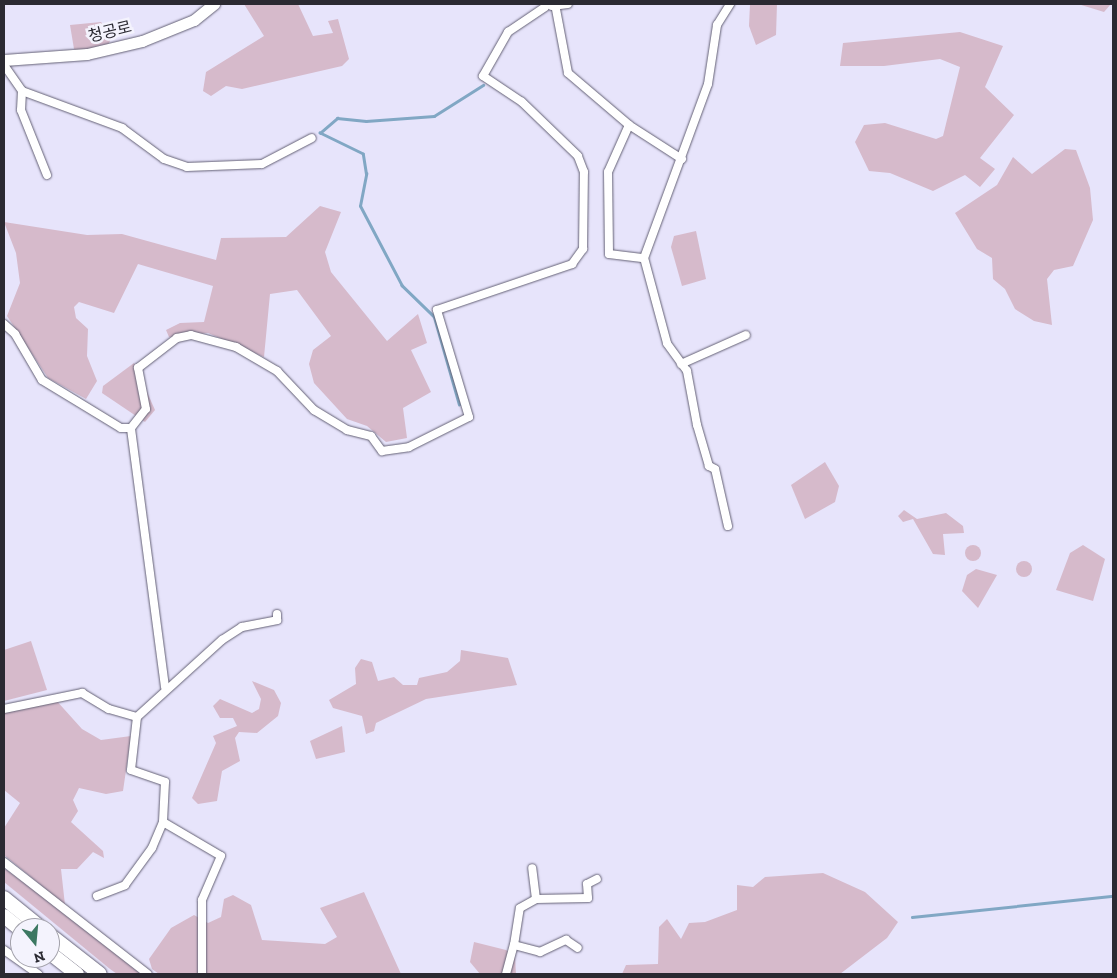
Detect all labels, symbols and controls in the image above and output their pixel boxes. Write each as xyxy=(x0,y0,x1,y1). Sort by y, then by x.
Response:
street label: 청공로 xyxy=(86,17,134,47)
north arrow xyxy=(10,918,60,968)
text: N xyxy=(32,947,47,967)

